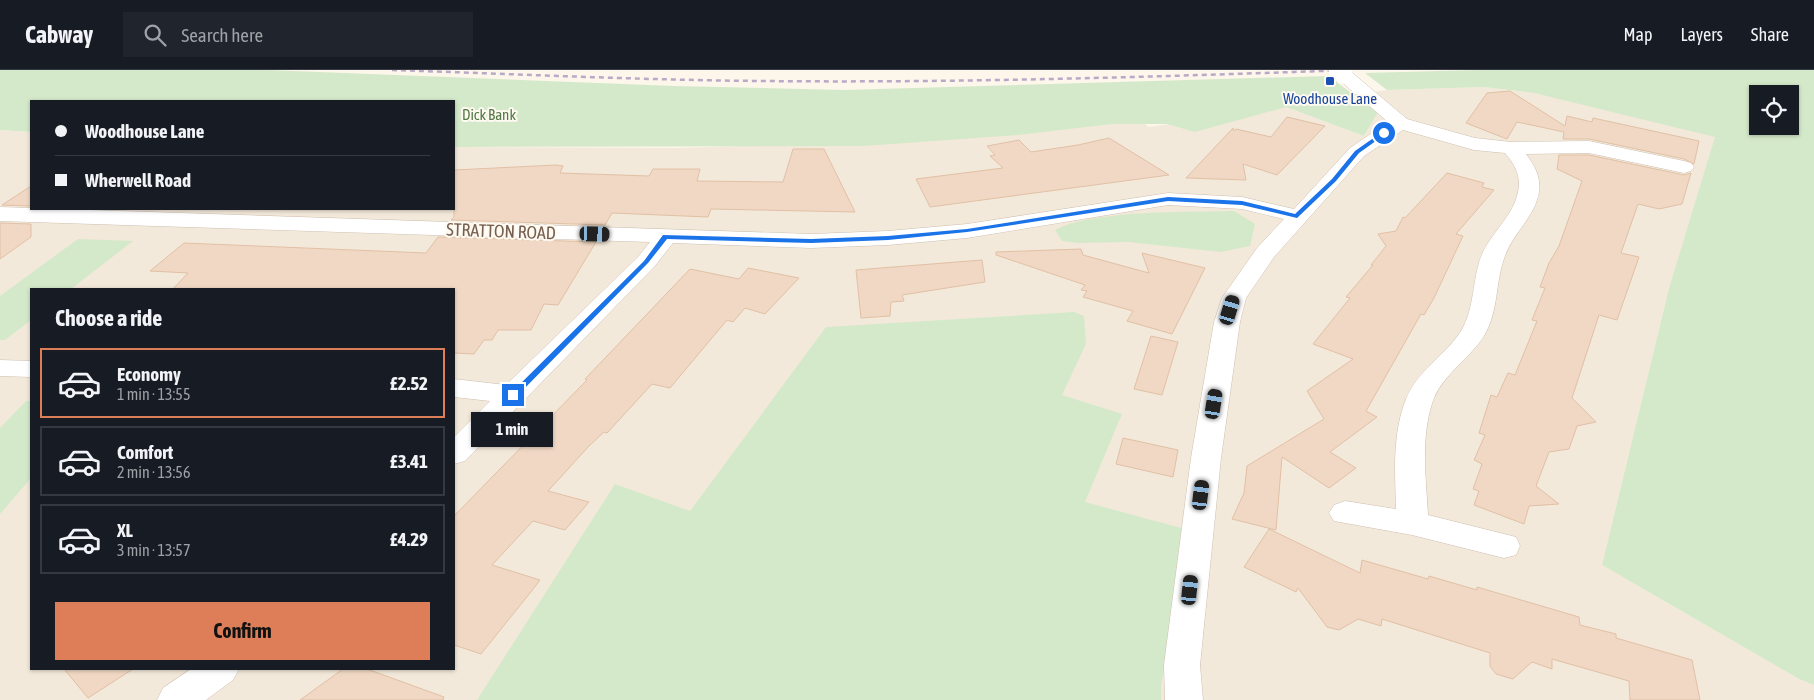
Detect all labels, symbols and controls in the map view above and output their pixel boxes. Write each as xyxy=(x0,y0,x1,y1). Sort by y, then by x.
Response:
search box xyxy=(123,12,473,57)
text: Cabway xyxy=(25,21,93,48)
icon: search xyxy=(141,21,169,49)
text: Search here xyxy=(181,24,263,46)
text: Map xyxy=(1623,24,1652,45)
text: Layers xyxy=(1680,24,1723,45)
text: Share xyxy=(1751,24,1789,45)
marker: Woodhouse Lane xyxy=(1324,75,1336,87)
map controls xyxy=(1749,85,1799,135)
button: locate xyxy=(1749,85,1799,135)
place label: Woodhouse Lane xyxy=(1283,90,1377,107)
park label: Dick Bank xyxy=(462,106,516,123)
text: Woodhouse Lane xyxy=(85,120,204,142)
route start xyxy=(1373,122,1395,144)
text: Wherwell Road xyxy=(85,169,191,191)
street label: STRATTON ROAD xyxy=(446,219,556,243)
car xyxy=(579,226,610,242)
car xyxy=(1218,293,1241,327)
text: Choose a ride xyxy=(55,305,162,331)
icon: car xyxy=(57,361,102,406)
text: Economy xyxy=(117,363,181,385)
text: £2.52 xyxy=(390,372,428,394)
route end xyxy=(502,384,524,406)
text: 1 min · 13:55 xyxy=(117,385,190,403)
car xyxy=(1204,388,1223,420)
callout: 1 min xyxy=(472,412,554,448)
text: 1 min xyxy=(496,420,528,438)
icon: car xyxy=(57,439,102,484)
text: Comfort xyxy=(117,441,173,463)
text: £3.41 xyxy=(390,450,428,472)
text: 2 min · 13:56 xyxy=(117,463,190,481)
car xyxy=(1191,479,1210,511)
icon: car xyxy=(57,517,102,562)
text: XL xyxy=(117,519,133,541)
text: £4.29 xyxy=(390,528,428,550)
text: 3 min · 13:57 xyxy=(117,541,190,559)
car xyxy=(1180,574,1199,606)
button: Confirm xyxy=(55,602,430,660)

